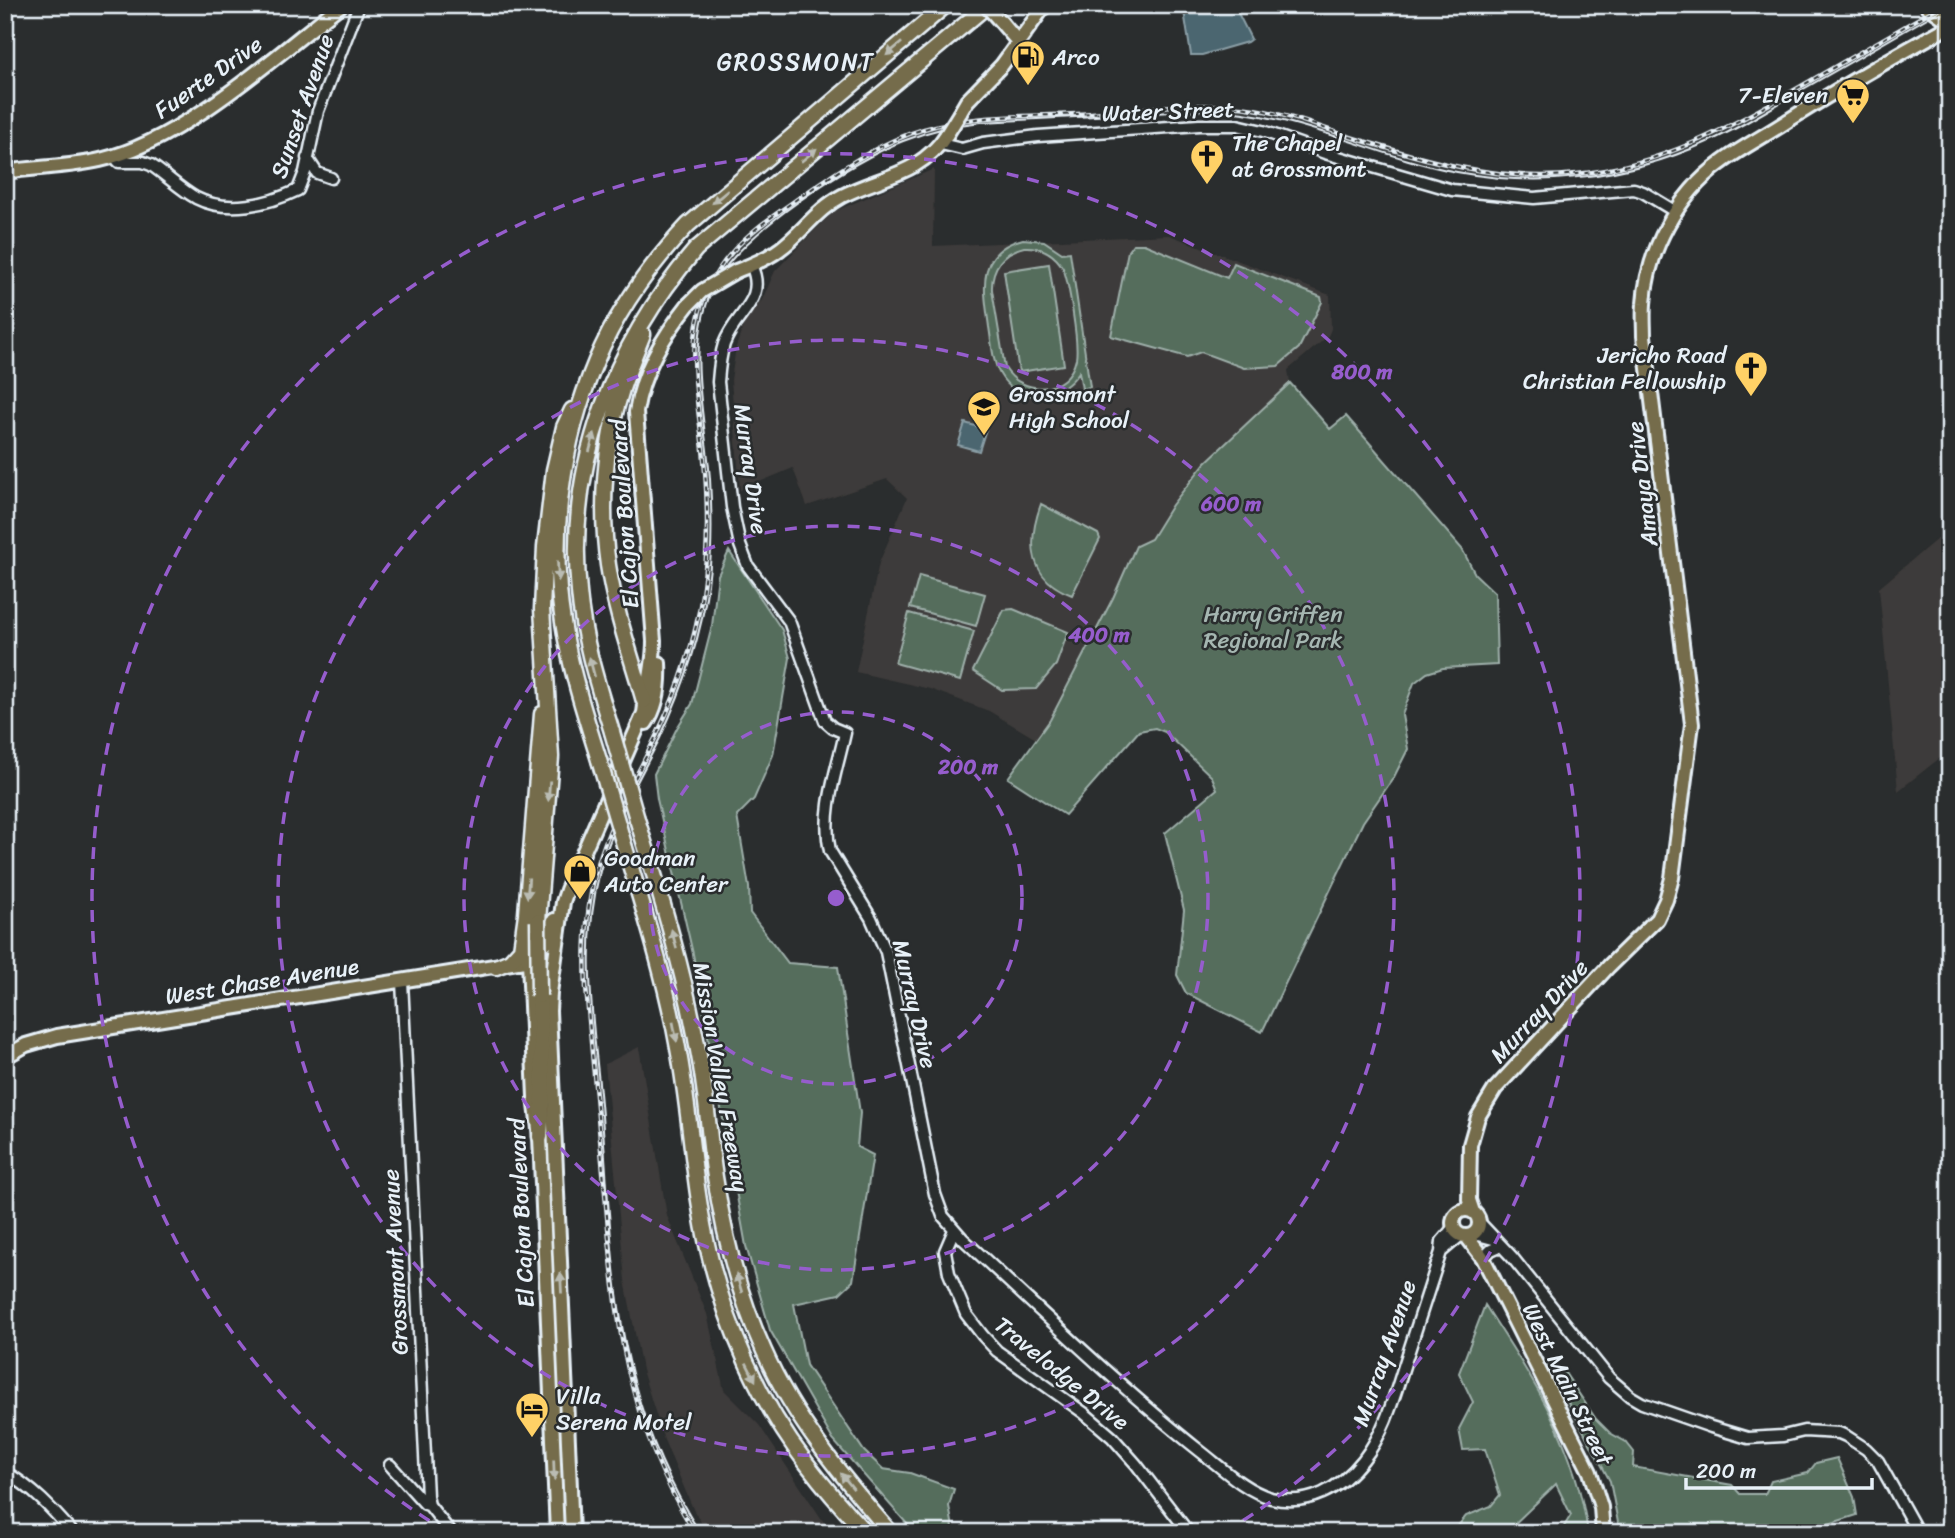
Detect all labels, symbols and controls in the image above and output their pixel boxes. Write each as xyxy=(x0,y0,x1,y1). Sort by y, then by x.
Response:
street label: Fuerte Drive xyxy=(145,25,272,130)
street label: Sunset Avenue xyxy=(259,28,346,184)
place label: Arco xyxy=(1051,37,1100,78)
fuel station icon: Arco xyxy=(1009,38,1047,87)
district label: GROSSMONT xyxy=(717,41,875,83)
one-way arrow xyxy=(885,42,903,57)
place label: 7-Eleven xyxy=(1738,75,1829,116)
supermarket icon: 7-Eleven xyxy=(1834,76,1872,125)
street label: Water Street xyxy=(1101,89,1235,134)
place label: The Chapel at Grossmont xyxy=(1232,123,1367,190)
church icon: The Chapel at Grossmont xyxy=(1188,137,1226,186)
one-way arrow xyxy=(800,148,817,163)
one-way arrow xyxy=(712,189,729,204)
place label: Jericho Road Christian Fellowship xyxy=(1523,335,1728,402)
church icon: Jericho Road Christian Fellowship xyxy=(1732,349,1770,398)
text: 800 m xyxy=(1331,353,1393,391)
place label: Grossmont High School xyxy=(1009,374,1130,441)
school or university icon: Grossmont High School xyxy=(965,388,1003,437)
street label: Murray Drive xyxy=(721,401,780,537)
street label: El Cajon Boulevard xyxy=(597,416,652,610)
street label: Amaya Drive xyxy=(1614,419,1671,550)
one-way arrow xyxy=(587,431,598,453)
text: 600 m xyxy=(1200,485,1262,523)
one-way arrow xyxy=(553,561,564,583)
park label: Harry Griffen Regional Park xyxy=(1203,594,1343,661)
text: 400 m xyxy=(1067,616,1130,654)
one-way arrow xyxy=(587,656,597,677)
text: 200 m xyxy=(937,748,999,786)
one-way arrow xyxy=(544,780,555,802)
place label: Goodman Auto Center xyxy=(603,838,729,905)
shop icon: Goodman Auto Center xyxy=(561,852,599,901)
one-way arrow xyxy=(522,878,533,900)
centre of rings xyxy=(824,886,848,910)
one-way arrow xyxy=(668,929,678,950)
street label: Murray Drive xyxy=(880,936,949,1073)
street label: West Chase Avenue xyxy=(162,946,362,1017)
street label: Murray Drive xyxy=(1480,949,1599,1073)
street label: Mission Valley Freeway xyxy=(680,959,761,1196)
one-way arrow xyxy=(670,1021,681,1043)
street label: El Cajon Boulevard xyxy=(496,1115,547,1309)
street label: Grossmont Avenue xyxy=(370,1168,421,1356)
one-way arrow xyxy=(555,1272,566,1294)
one-way arrow xyxy=(733,1272,743,1293)
street label: Murray Avenue xyxy=(1340,1274,1429,1432)
street label: West Main Street xyxy=(1510,1296,1626,1474)
street label: Travelodge Drive xyxy=(985,1306,1139,1441)
one-way arrow xyxy=(745,1362,757,1382)
place label: Villa Serena Motel xyxy=(556,1376,692,1443)
hotel icon: Villa Serena Motel xyxy=(513,1390,551,1439)
scale bar xyxy=(1686,1447,1871,1491)
text: 200 m xyxy=(1696,1452,1756,1490)
one-way arrow xyxy=(549,1459,560,1481)
one-way arrow xyxy=(840,1472,855,1489)

